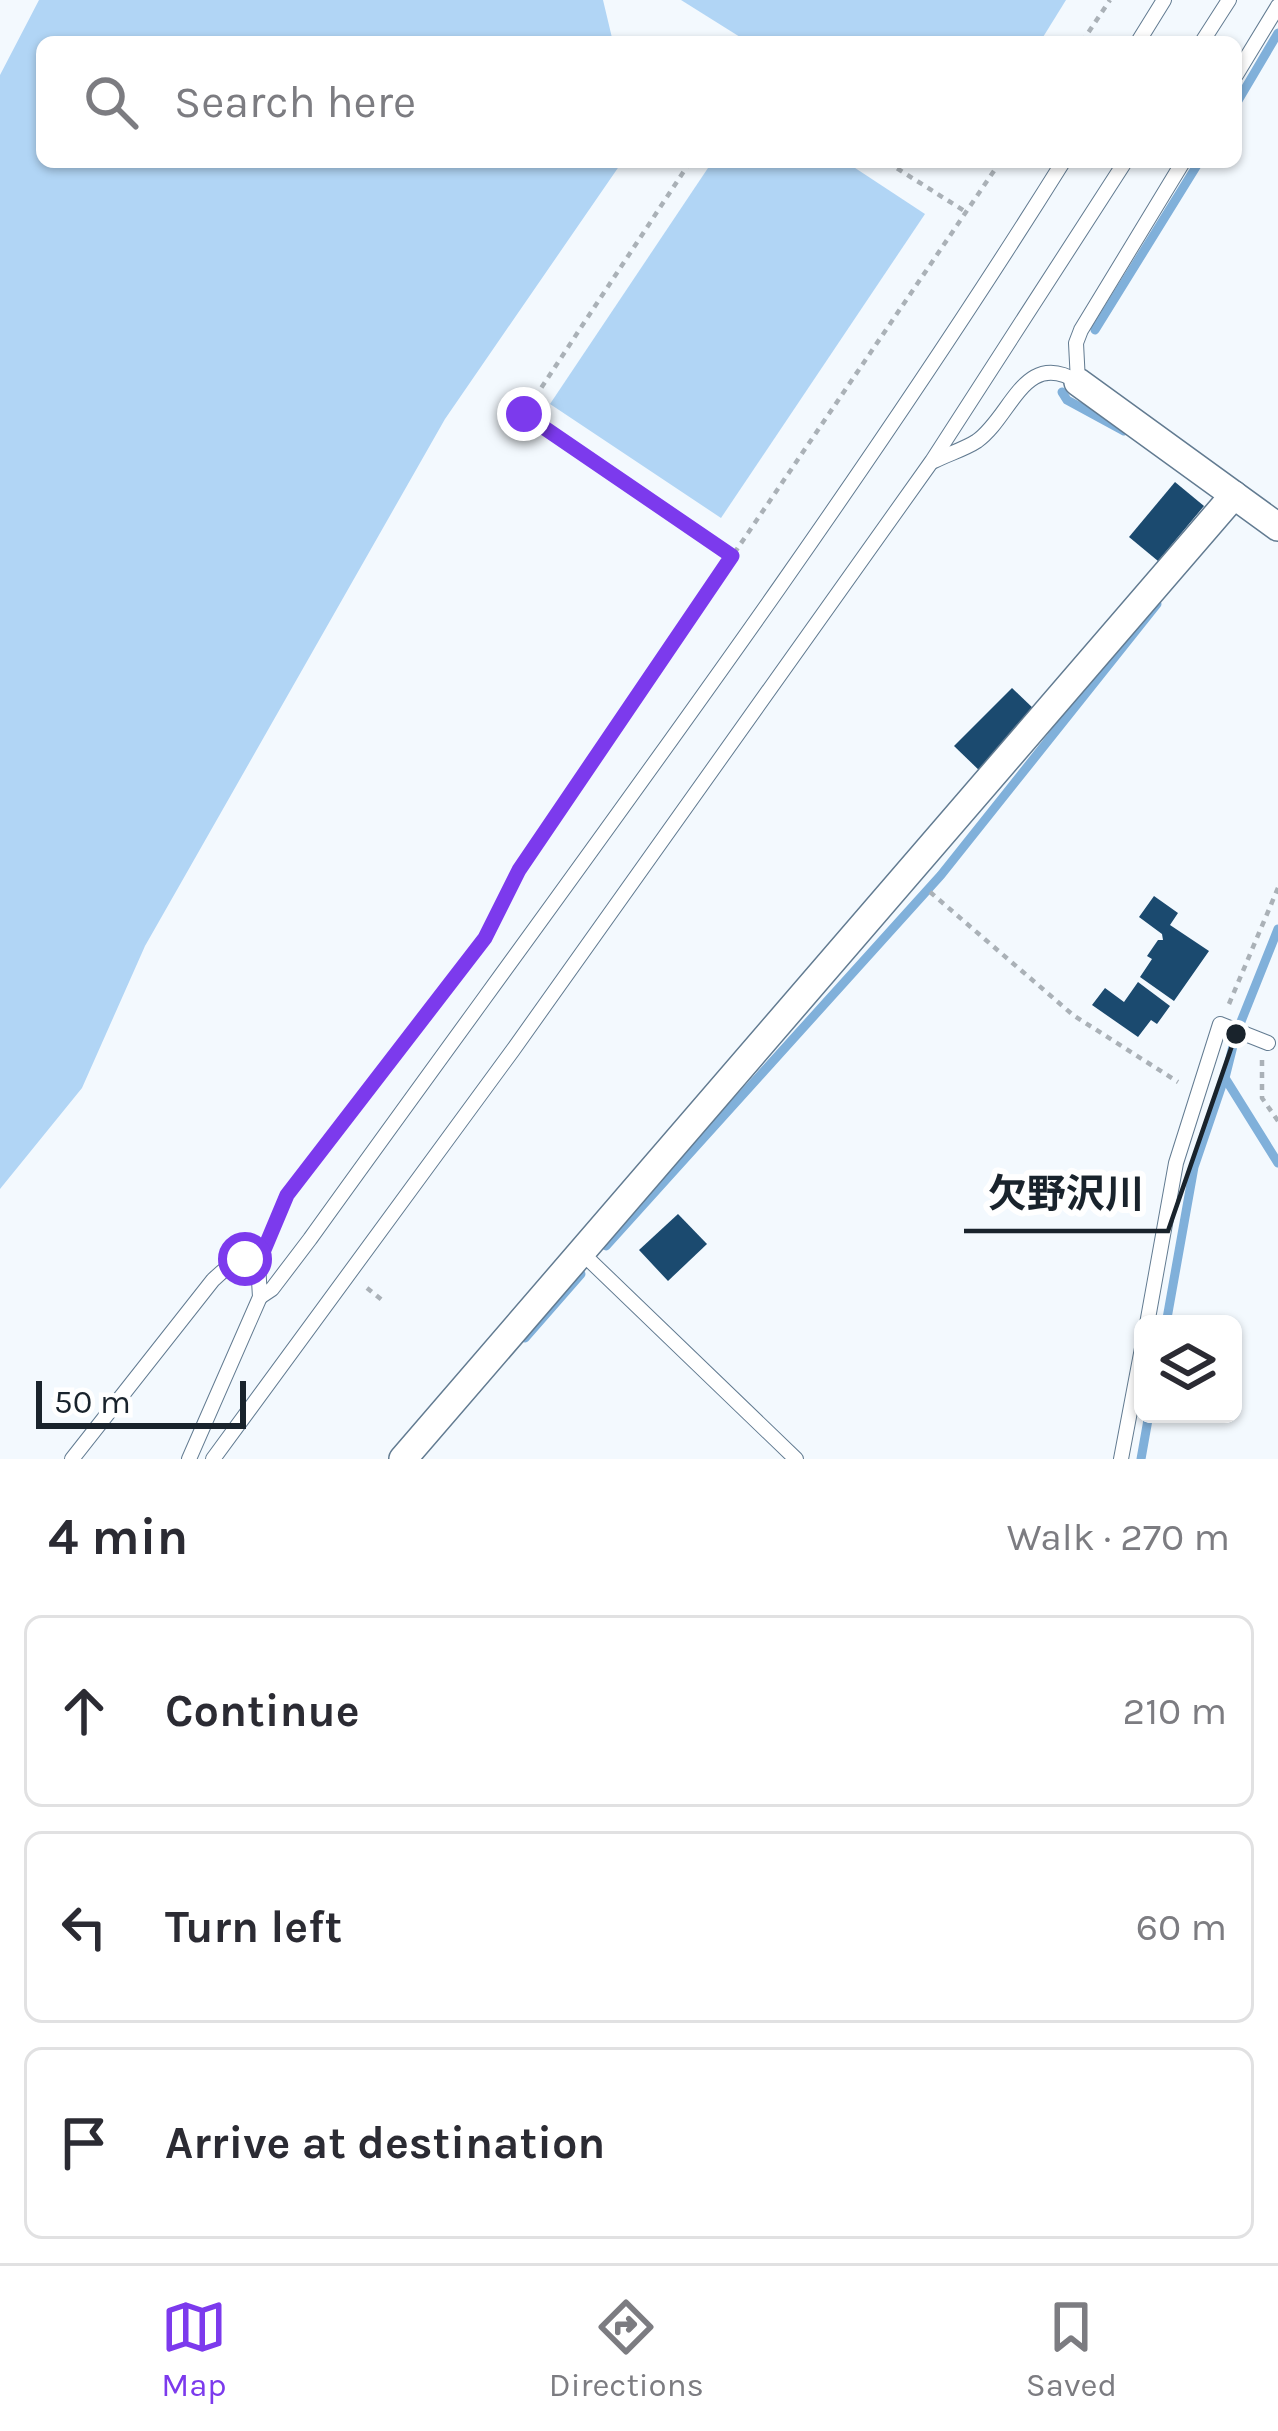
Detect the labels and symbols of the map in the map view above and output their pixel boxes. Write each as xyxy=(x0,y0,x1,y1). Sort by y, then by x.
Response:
route end xyxy=(497,387,551,441)
callout: 欠野沢川 xyxy=(964,1156,1168,1231)
text: 欠野沢川 xyxy=(988,1171,1144,1217)
route start xyxy=(218,1232,272,1286)
scale bar xyxy=(36,1375,246,1428)

